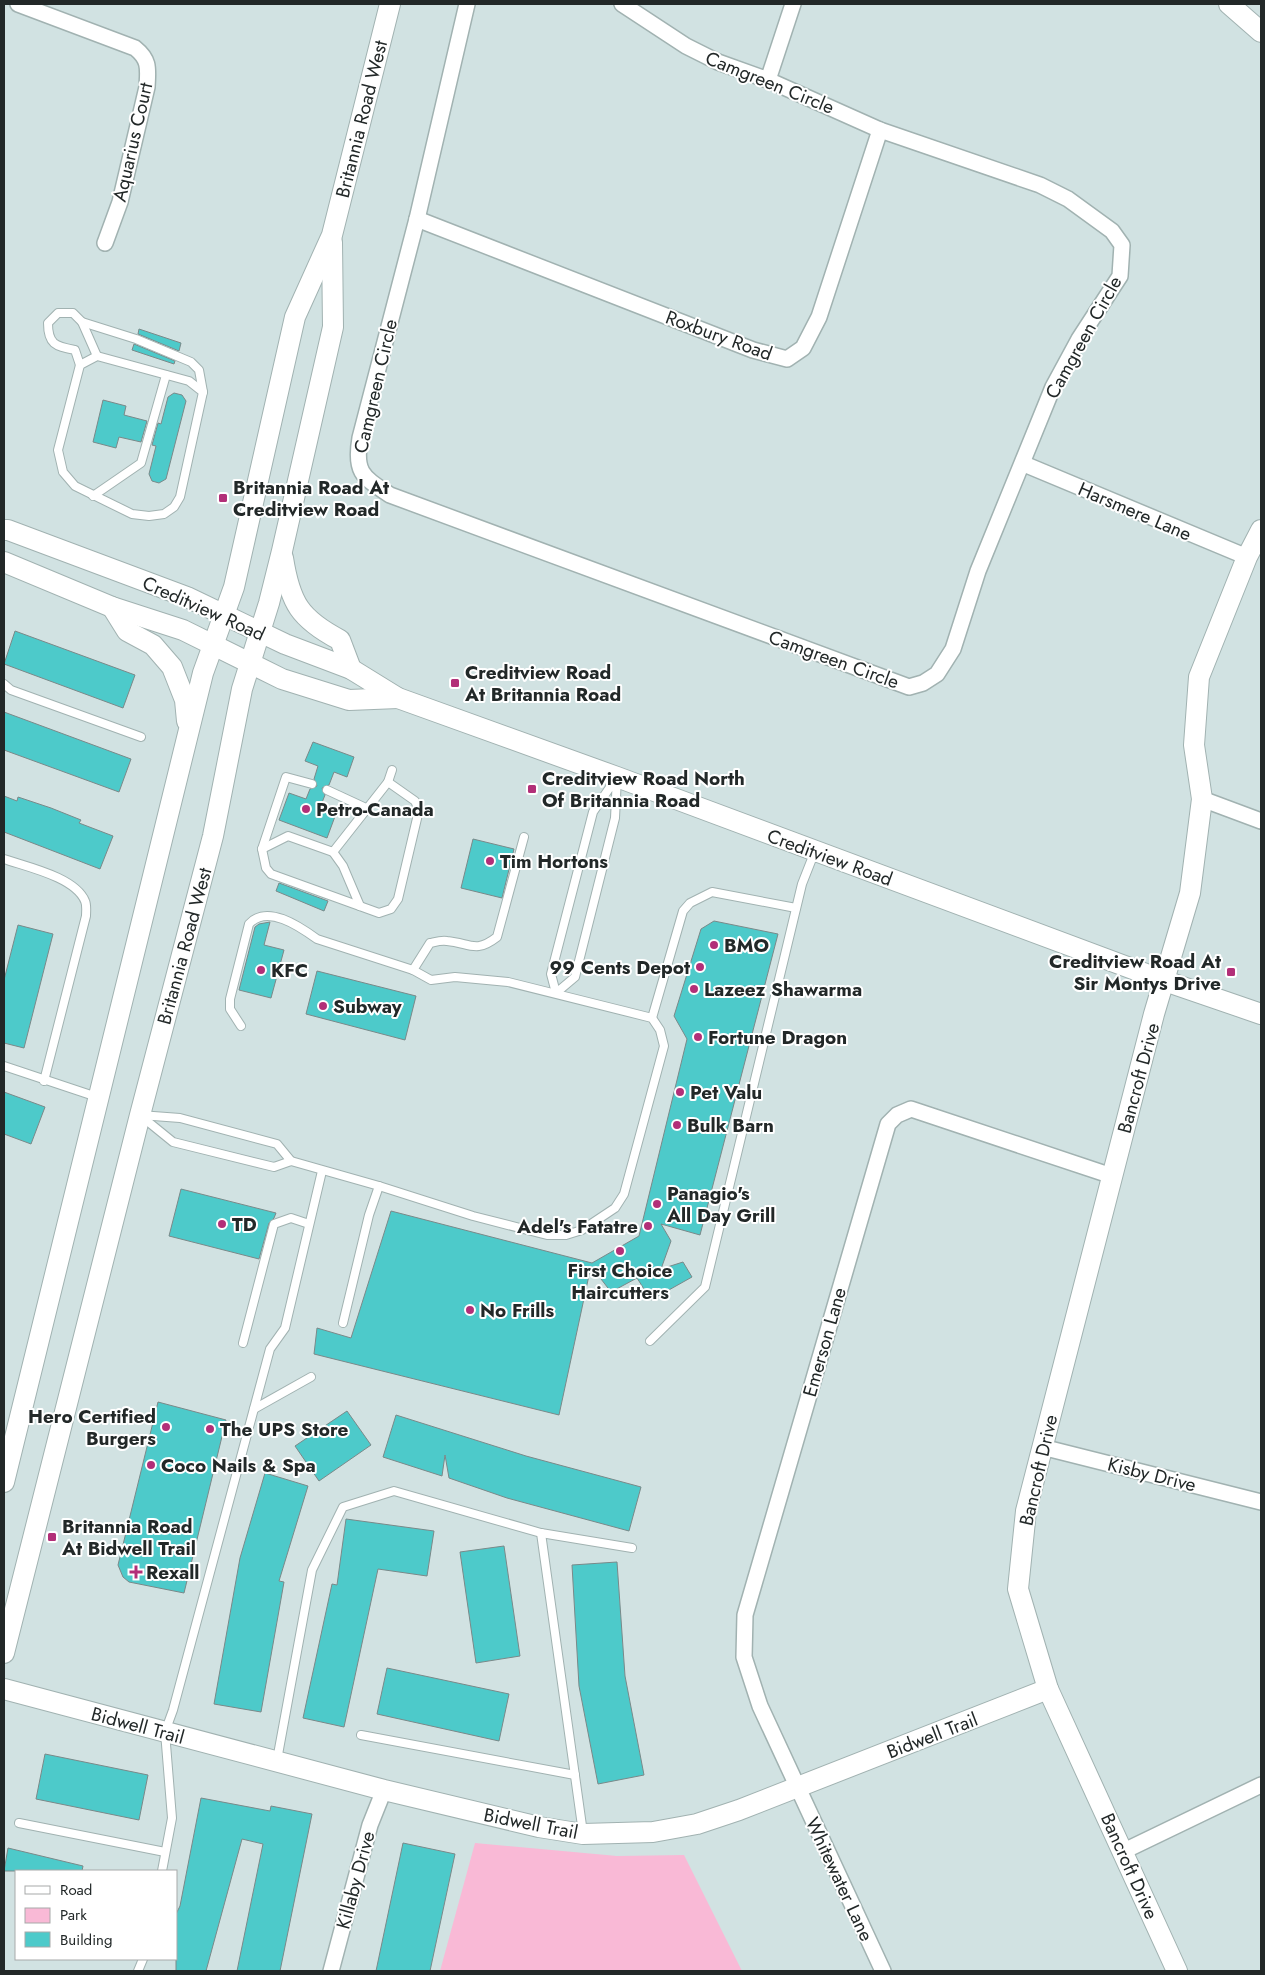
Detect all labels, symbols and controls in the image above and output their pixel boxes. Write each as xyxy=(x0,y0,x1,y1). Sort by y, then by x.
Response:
street label: Britannia Road West xyxy=(329,37,394,201)
street label: Camgreen Circle xyxy=(701,44,838,121)
street label: Aquarius Court xyxy=(106,79,159,204)
street label: Camgreen Circle xyxy=(1038,271,1128,404)
street label: Roxbury Road xyxy=(662,304,776,367)
street label: Camgreen Circle xyxy=(347,316,404,456)
place label: Britannia Road At Creditview Road xyxy=(233,474,389,523)
street label: Harsmere Lane xyxy=(1074,475,1196,548)
marker: Britannia Road At Creditview Road xyxy=(217,492,229,504)
street label: Creditview Road xyxy=(138,569,269,648)
street label: Camgreen Circle xyxy=(765,623,903,696)
place label: Creditview Road At Britannia Road xyxy=(464,659,621,708)
marker: Creditview Road At Britannia Road xyxy=(449,677,461,689)
place label: Creditview Road North Of Britannia Road xyxy=(542,765,745,814)
marker: Creditview Road North Of Britannia Road xyxy=(526,783,538,795)
place label: Petro-Canada xyxy=(316,796,434,823)
marker: Petro-Canada xyxy=(300,803,312,815)
street label: Creditview Road xyxy=(763,822,896,893)
place label: Tim Hortons xyxy=(500,848,608,875)
marker: Tim Hortons xyxy=(484,855,496,867)
street label: Britannia Road West xyxy=(151,864,219,1028)
place label: BMO xyxy=(724,932,769,959)
marker: BMO xyxy=(708,939,720,951)
place label: Creditview Road At Sir Montys Drive xyxy=(1049,948,1221,997)
place label: 99 Cents Depot xyxy=(550,954,690,981)
place label: KFC xyxy=(271,957,308,984)
marker: 99 Cents Depot xyxy=(694,961,706,973)
marker: KFC xyxy=(255,964,267,976)
marker: Creditview Road At Sir Montys Drive xyxy=(1225,966,1237,978)
place label: Lazeez Shawarma xyxy=(704,976,862,1003)
marker: Lazeez Shawarma xyxy=(688,983,700,995)
place label: Subway xyxy=(333,993,403,1020)
marker: Subway xyxy=(317,1000,329,1012)
street label: Bancroft Drive xyxy=(1111,1020,1166,1136)
place label: Fortune Dragon xyxy=(708,1024,847,1051)
marker: Fortune Dragon xyxy=(692,1031,704,1043)
place label: Pet Valu xyxy=(690,1079,762,1106)
marker: Pet Valu xyxy=(674,1086,686,1098)
place label: Bulk Barn xyxy=(687,1112,774,1139)
marker: Bulk Barn xyxy=(671,1119,683,1131)
place label: Panagio's All Day Grill xyxy=(666,1180,775,1229)
marker: Panagio's All Day Grill xyxy=(651,1198,663,1210)
place label: TD xyxy=(232,1211,257,1238)
place label: Adel's Fatatre xyxy=(516,1213,638,1240)
marker: TD xyxy=(216,1218,228,1230)
marker: Adel's Fatatre xyxy=(642,1220,654,1232)
marker: First Choice Haircutters xyxy=(614,1245,626,1257)
place label: First Choice Haircutters xyxy=(568,1257,673,1306)
street label: Emerson Lane xyxy=(796,1284,853,1400)
place label: No Frills xyxy=(480,1297,554,1324)
marker: No Frills xyxy=(464,1304,476,1316)
place label: Hero Certified Burgers xyxy=(28,1403,156,1452)
street label: Bancroft Drive xyxy=(1013,1412,1064,1528)
place label: The UPS Store xyxy=(220,1416,348,1443)
marker: Hero Certified Burgers xyxy=(160,1421,172,1433)
marker: The UPS Store xyxy=(204,1423,216,1435)
street label: Kisby Drive xyxy=(1105,1450,1199,1499)
place label: Coco Nails & Spa xyxy=(161,1452,316,1479)
marker: Coco Nails & Spa xyxy=(145,1459,157,1471)
place label: Britannia Road At Bidwell Trail xyxy=(61,1513,196,1562)
marker: Britannia Road At Bidwell Trail xyxy=(46,1531,58,1543)
place label: Rexall xyxy=(146,1559,200,1586)
marker: Rexall xyxy=(130,1566,142,1578)
street label: Bidwell Trail xyxy=(88,1700,187,1751)
street label: Bidwell Trail xyxy=(883,1706,982,1765)
street label: Bidwell Trail xyxy=(481,1801,580,1846)
street label: Bancroft Drive xyxy=(1094,1809,1165,1924)
street label: Whitewater Lane xyxy=(799,1813,880,1946)
street label: Killaby Drive xyxy=(329,1828,382,1932)
legend xyxy=(15,1870,178,1960)
text: Road xyxy=(60,1879,92,1901)
text: Park xyxy=(60,1904,87,1926)
text: Building xyxy=(60,1929,112,1951)

